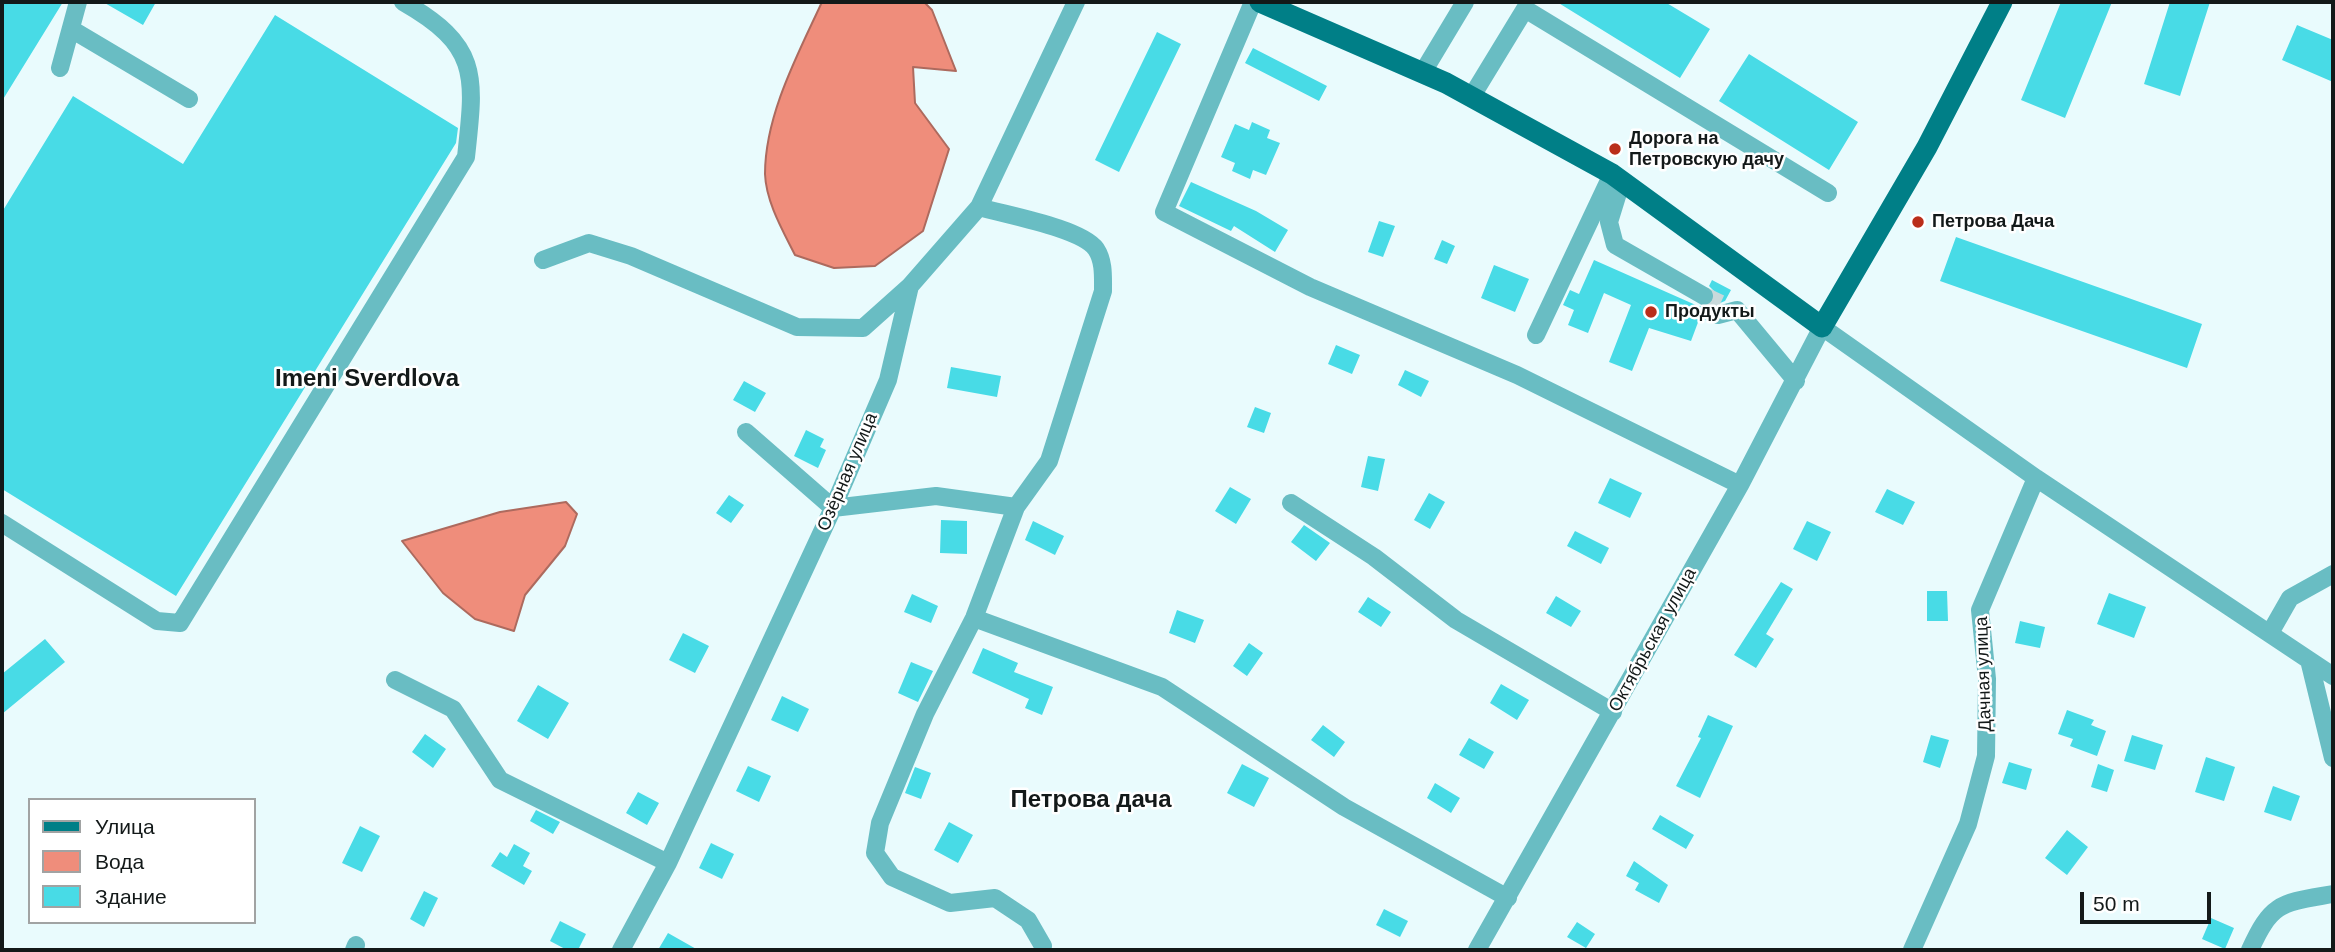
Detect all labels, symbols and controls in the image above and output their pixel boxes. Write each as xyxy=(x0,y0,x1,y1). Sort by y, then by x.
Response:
place label: Дорога на Петровскую дачу xyxy=(1629,128,1784,170)
marker: Дорога на Петровскую дачу xyxy=(1607,141,1623,157)
place label: Петрова Дача xyxy=(1932,211,2054,233)
marker: Петрова Дача xyxy=(1910,214,1926,230)
place label: Продукты xyxy=(1665,301,1755,323)
marker: Продукты xyxy=(1643,304,1659,320)
district label: Imeni Sverdlova xyxy=(275,365,459,393)
street label: Озёрная улица xyxy=(813,410,883,534)
street label: Октябрьская улица xyxy=(1604,564,1702,716)
street label: Дачная улица xyxy=(1971,616,1997,732)
district label: Петрова дача xyxy=(1010,786,1172,814)
legend xyxy=(28,798,256,924)
text: Улица xyxy=(95,815,155,838)
text: Вода xyxy=(95,850,144,873)
scale bar xyxy=(2083,878,2214,922)
text: Здание xyxy=(95,885,167,908)
text: 50 m xyxy=(2093,892,2140,915)

